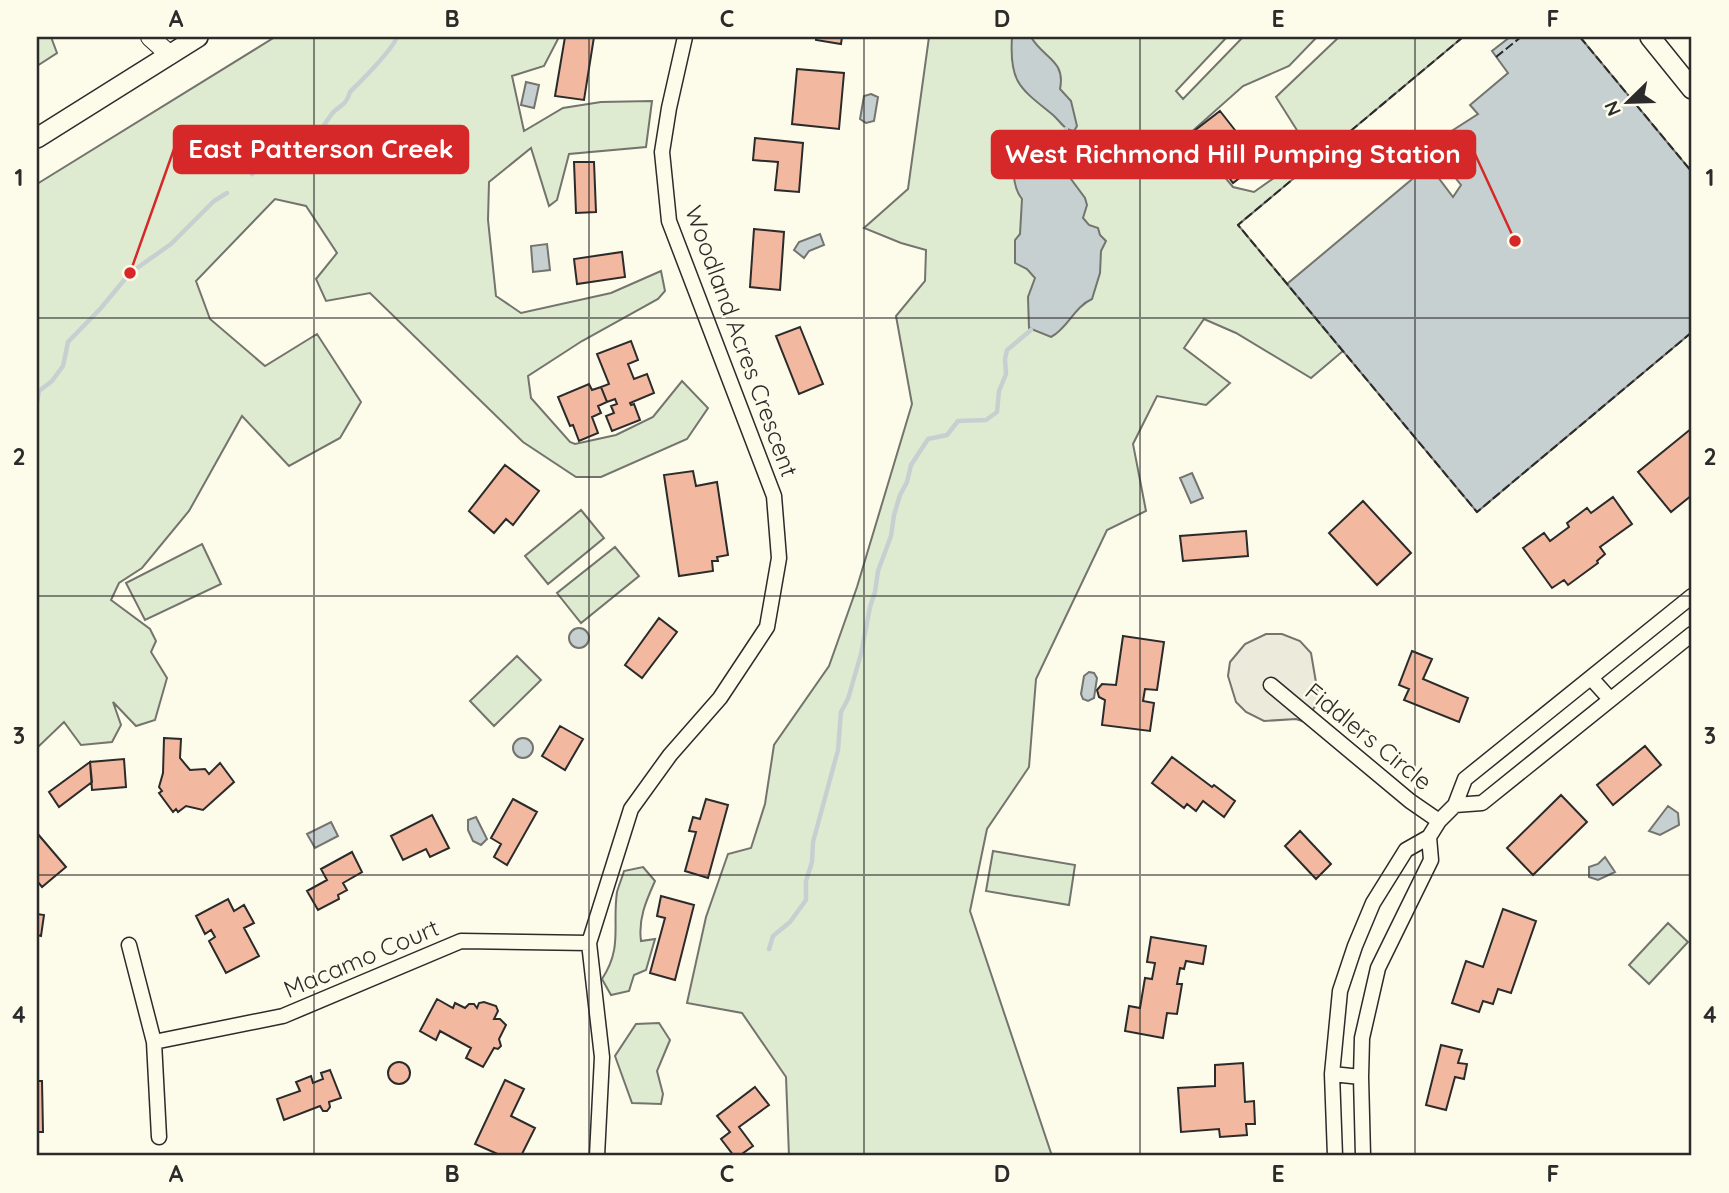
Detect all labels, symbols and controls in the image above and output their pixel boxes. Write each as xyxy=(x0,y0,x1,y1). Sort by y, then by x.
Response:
text: A xyxy=(169,4,184,33)
text: B xyxy=(444,4,460,33)
text: C xyxy=(720,4,734,33)
text: D xyxy=(994,4,1010,33)
text: E xyxy=(1271,4,1285,33)
text: F xyxy=(1547,4,1559,33)
north arrow xyxy=(1592,66,1662,136)
text: N xyxy=(1599,98,1626,120)
callout: East Patterson Creek xyxy=(174,126,468,173)
callout: West Richmond Hill Pumping Station xyxy=(992,131,1475,178)
text: East Patterson Creek xyxy=(188,132,454,165)
text: West Richmond Hill Pumping Station xyxy=(1005,137,1461,170)
text: 1 xyxy=(15,163,23,192)
text: 1 xyxy=(1706,163,1714,192)
street label: Woodland Acres Crescent xyxy=(679,201,805,481)
text: 2 xyxy=(12,442,26,471)
text: 2 xyxy=(1703,442,1717,471)
street label: Fiddlers Circle xyxy=(1300,676,1438,796)
text: 3 xyxy=(13,721,25,750)
text: 3 xyxy=(1704,721,1716,750)
street label: Macamo Court xyxy=(279,912,443,1004)
text: 4 xyxy=(12,1000,26,1029)
text: 4 xyxy=(1703,1000,1717,1029)
text: A xyxy=(169,1159,184,1188)
text: B xyxy=(444,1159,460,1188)
text: C xyxy=(720,1159,734,1188)
text: D xyxy=(994,1159,1010,1188)
text: E xyxy=(1271,1159,1285,1188)
text: F xyxy=(1547,1159,1559,1188)

